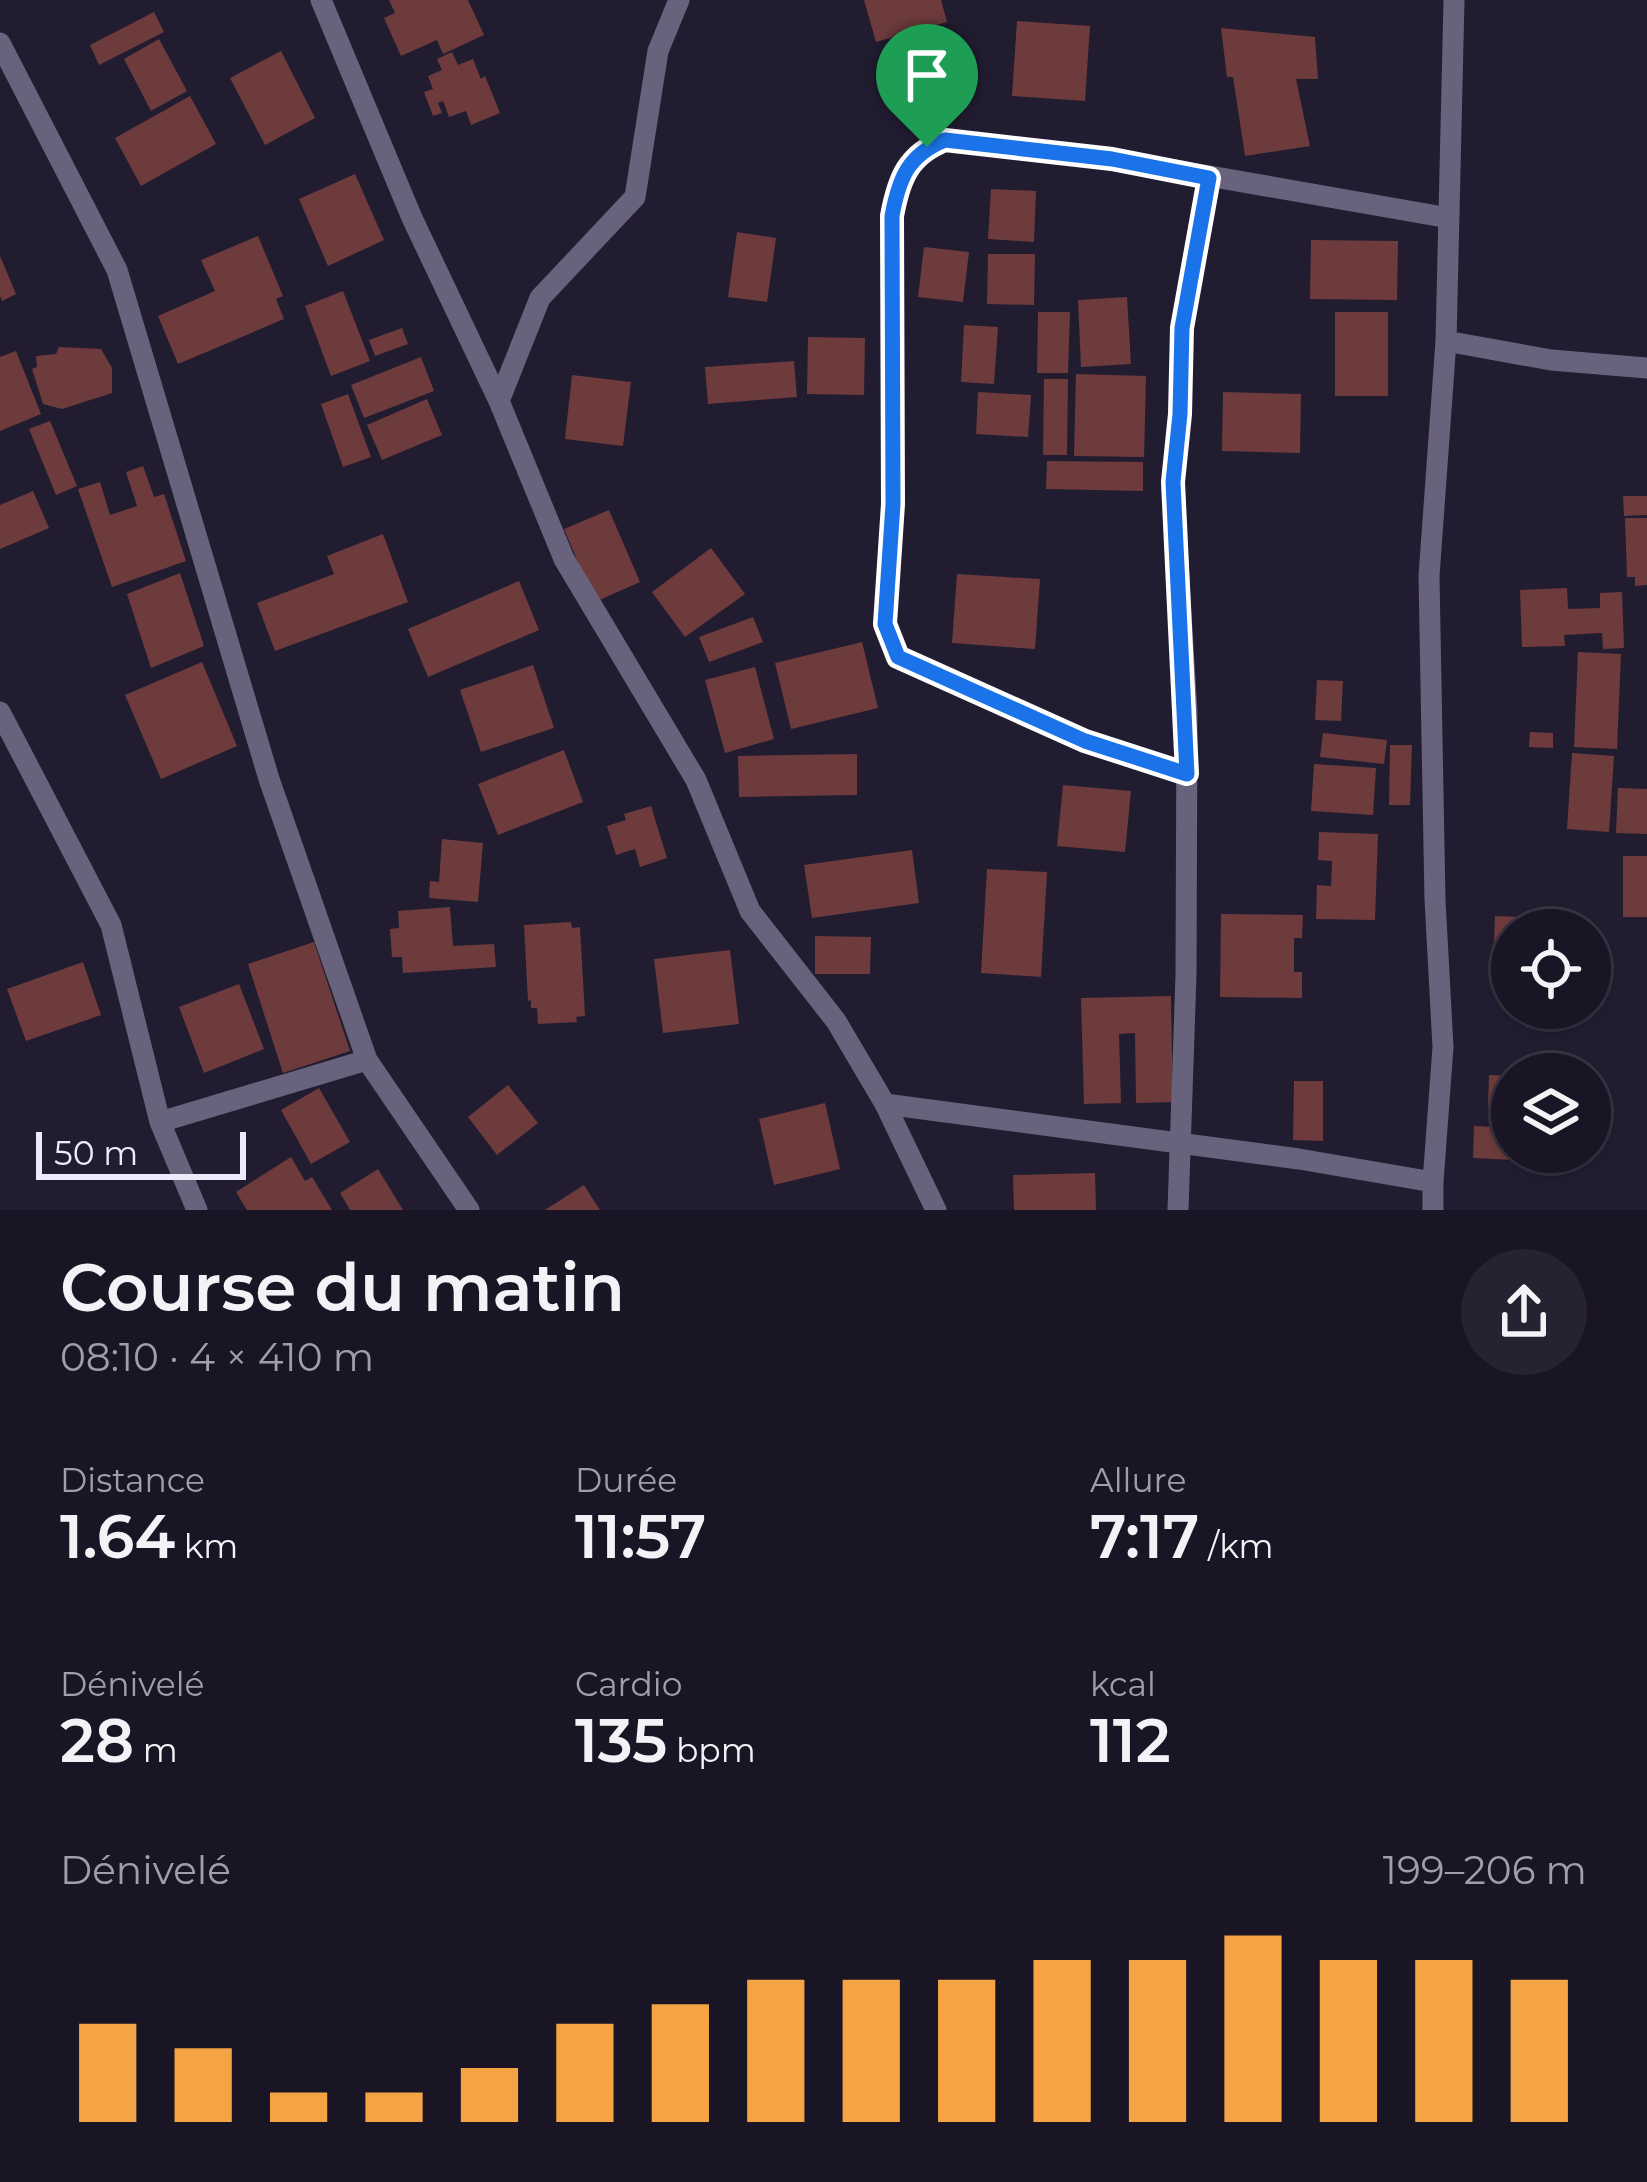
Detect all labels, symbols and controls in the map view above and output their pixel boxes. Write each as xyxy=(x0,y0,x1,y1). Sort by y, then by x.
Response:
pin xyxy=(876,24,978,147)
icon: arrive xyxy=(894,42,960,108)
map controls xyxy=(1491,909,1611,1173)
button: locate xyxy=(1491,909,1611,1029)
button: layers xyxy=(1491,1053,1611,1173)
scale bar xyxy=(36,1126,246,1179)
text: 50 m xyxy=(54,1133,138,1173)
text: Course du matin xyxy=(60,1247,625,1328)
button: share xyxy=(1461,1249,1587,1375)
text: 08:10 · 4 × 410 m xyxy=(60,1333,374,1381)
text: Distance xyxy=(60,1460,205,1500)
text: Durée xyxy=(575,1460,677,1500)
text: Allure xyxy=(1090,1460,1186,1500)
text: 1.64 xyxy=(60,1500,175,1573)
text: 11:57 xyxy=(575,1500,706,1573)
text: 7:17 xyxy=(1090,1500,1199,1573)
text: km xyxy=(175,1526,238,1566)
text: /km xyxy=(1199,1526,1274,1566)
text: Dénivelé xyxy=(60,1664,205,1704)
text: Cardio xyxy=(575,1664,682,1704)
text: kcal xyxy=(1090,1664,1156,1704)
text: 28 xyxy=(60,1704,134,1777)
text: 135 xyxy=(575,1704,667,1777)
text: 112 xyxy=(1090,1704,1171,1777)
text: m xyxy=(134,1730,178,1770)
text: bpm xyxy=(667,1730,756,1770)
text: Dénivelé xyxy=(60,1846,231,1894)
text: 199–206 m xyxy=(1383,1846,1587,1894)

